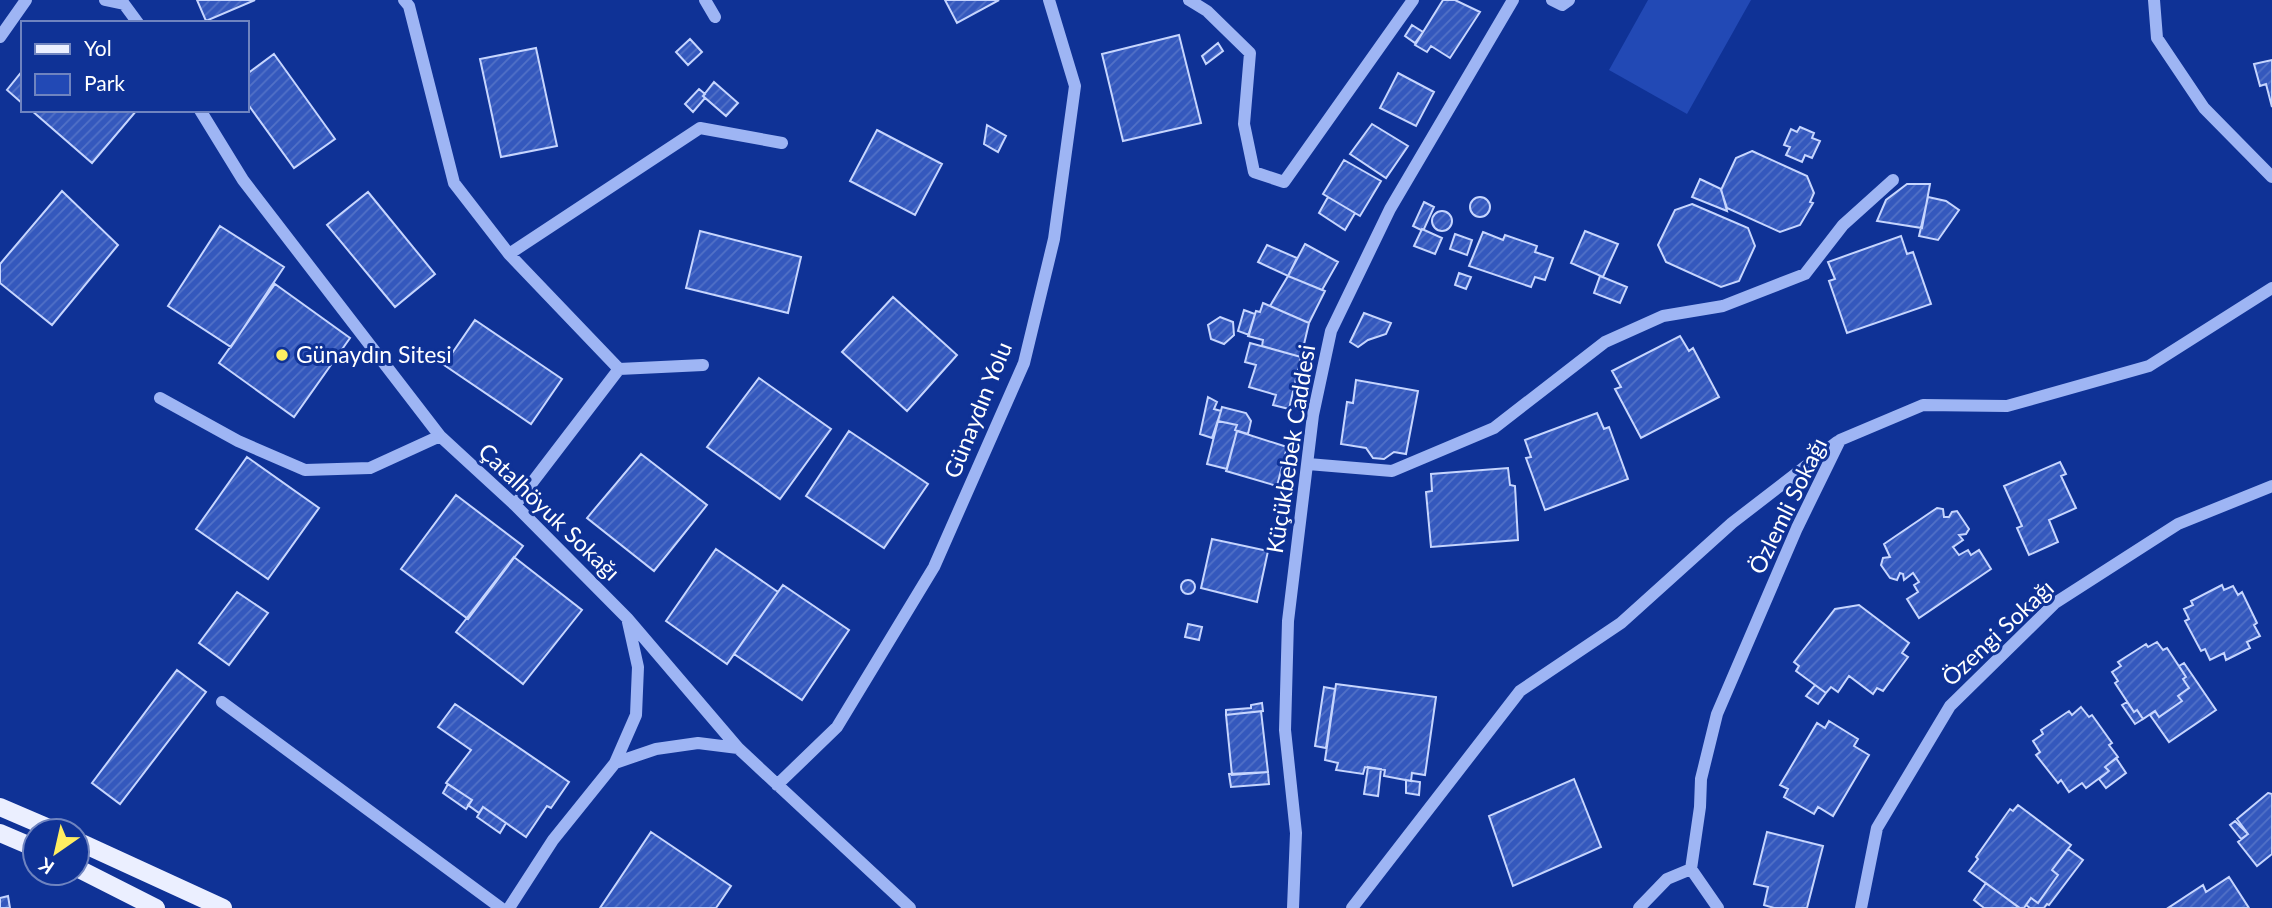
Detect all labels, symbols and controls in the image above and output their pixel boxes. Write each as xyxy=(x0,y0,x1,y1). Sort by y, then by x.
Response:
legend xyxy=(21,21,248,112)
text: Yol xyxy=(84,35,112,60)
text: Park xyxy=(84,70,125,95)
street label: Günaydın Yolu xyxy=(937,337,1017,482)
place label: Günaydın Sitesi xyxy=(296,340,452,368)
street label: Küçükbebek Caddesi xyxy=(1260,343,1320,555)
marker: Günaydın Sitesi xyxy=(274,347,290,363)
street label: Özlemli Sokağı xyxy=(1742,433,1832,578)
street label: Çatalhöyuk Sokağı xyxy=(473,437,626,586)
street label: Özengi Sokağı xyxy=(1936,573,2059,691)
north arrow xyxy=(21,817,91,887)
text: K xyxy=(34,853,58,880)

